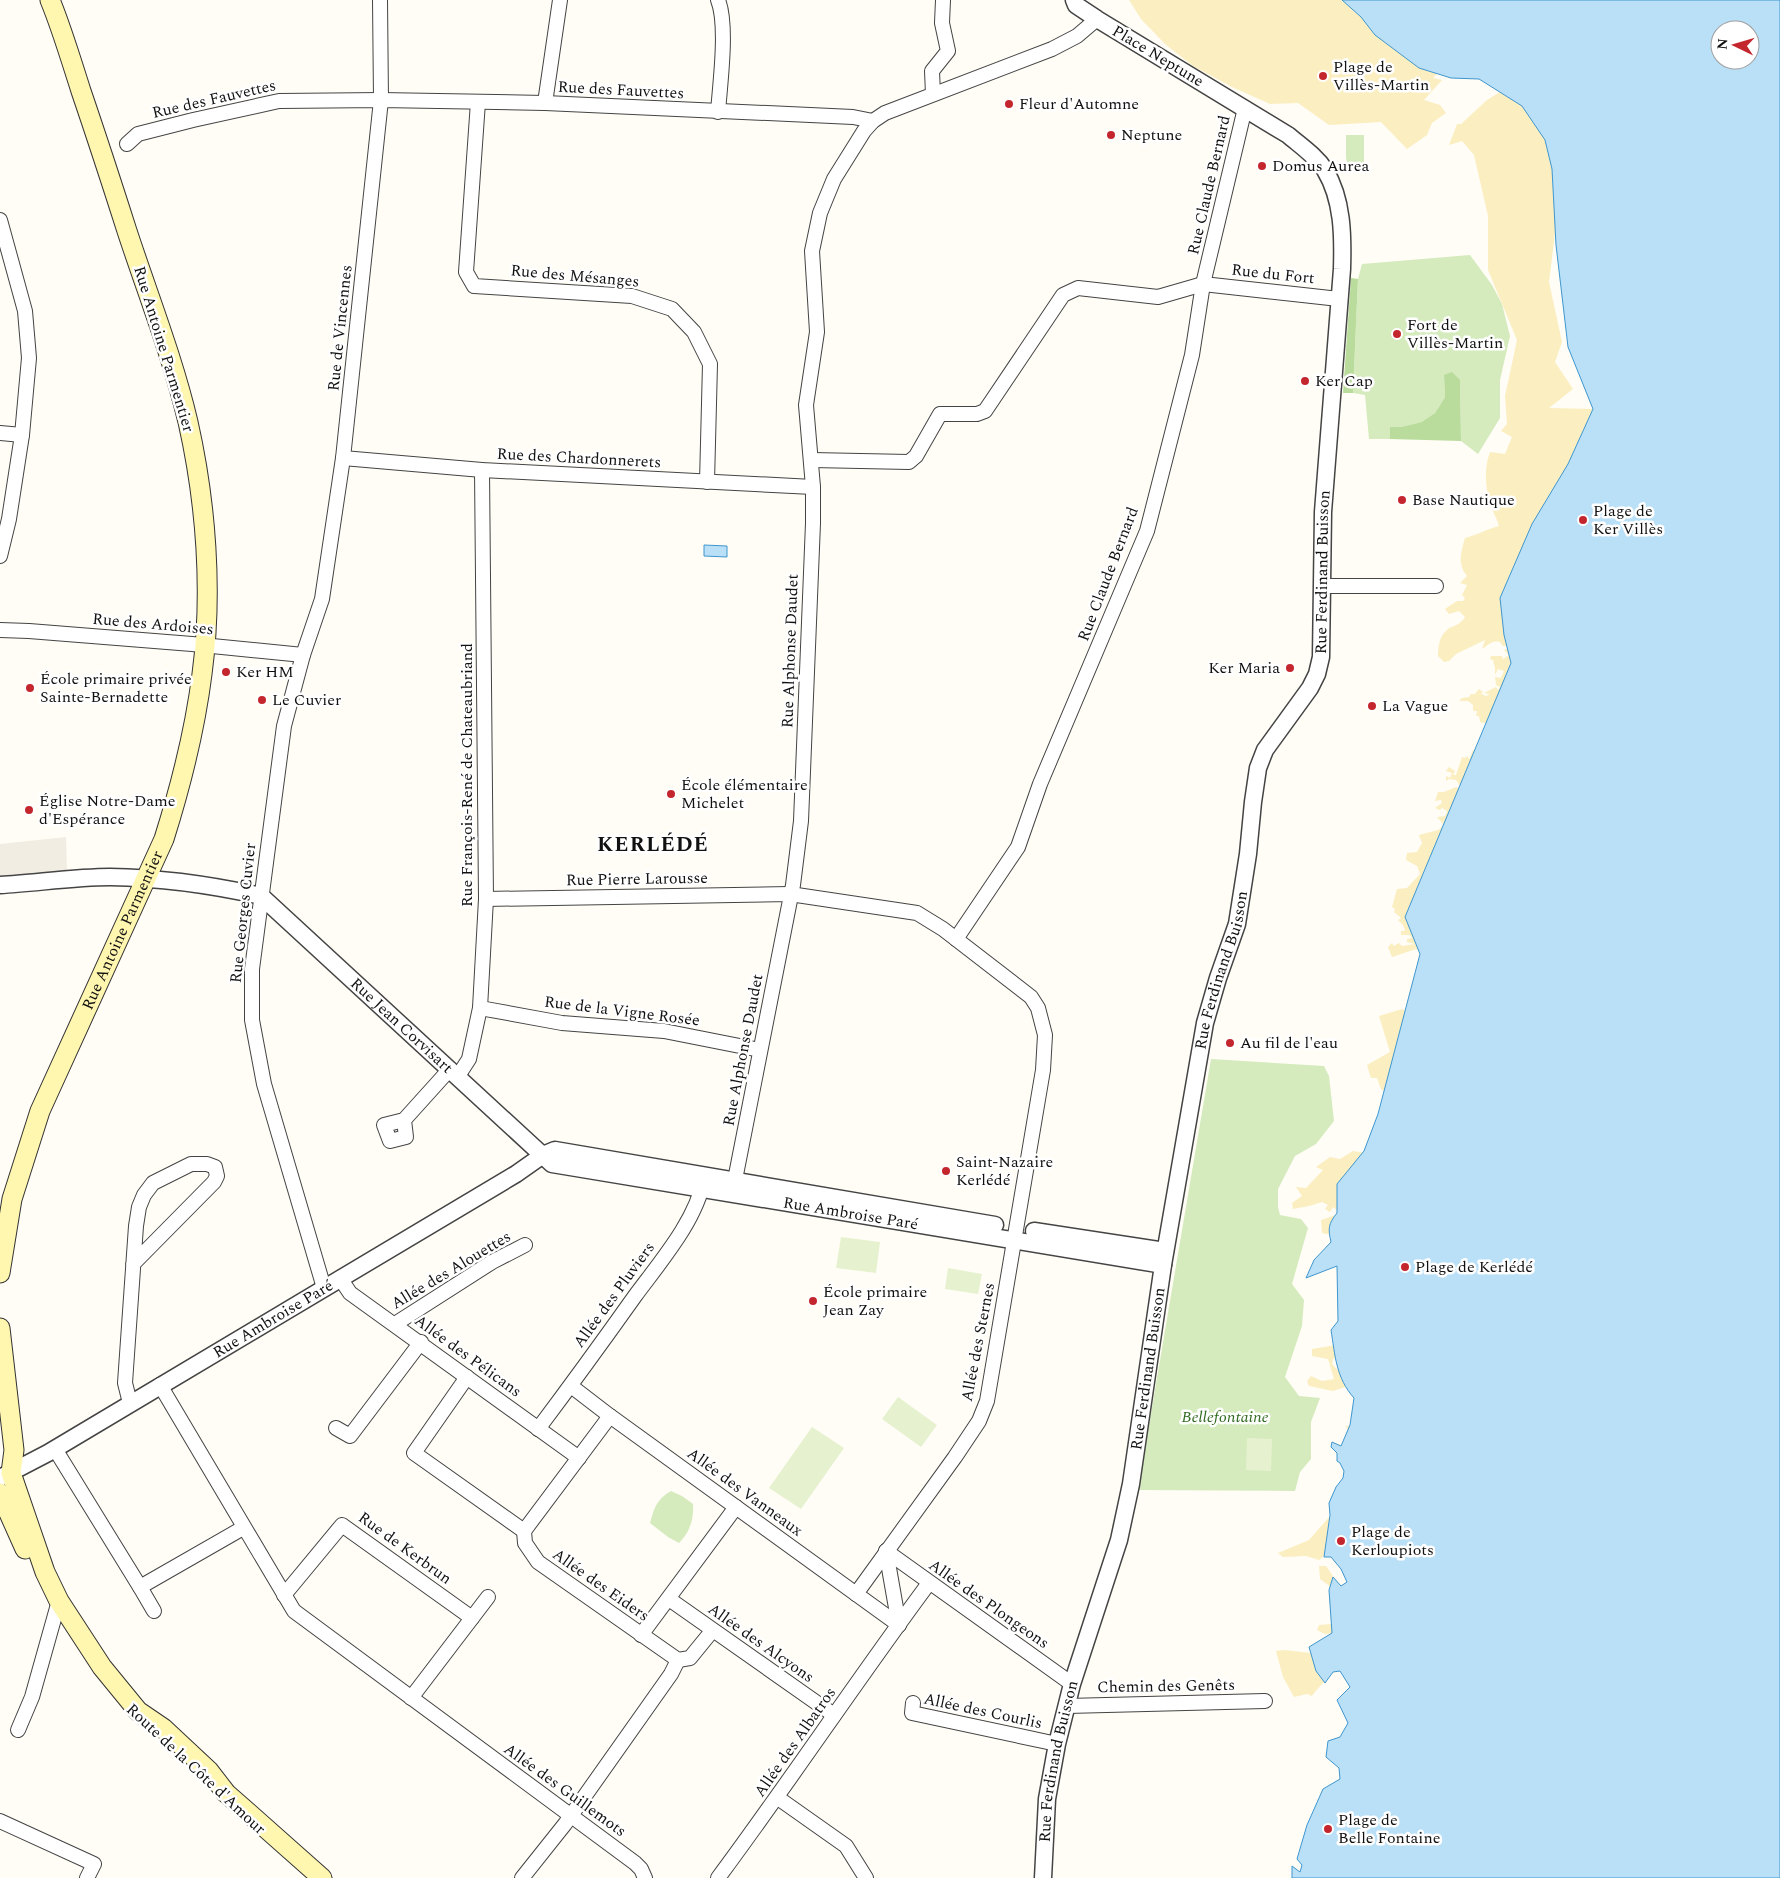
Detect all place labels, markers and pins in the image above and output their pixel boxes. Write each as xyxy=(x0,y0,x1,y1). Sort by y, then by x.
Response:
place label: Plage de Villès-Martin xyxy=(1333,55,1429,97)
marker: Plage de Villès-Martin xyxy=(1317,70,1329,82)
place label: Fleur d'Automne xyxy=(1019,92,1139,116)
marker: Fleur d'Automne xyxy=(1003,98,1015,110)
place label: Neptune xyxy=(1121,123,1182,147)
marker: Neptune xyxy=(1105,129,1117,141)
place label: Domus Aurea xyxy=(1272,154,1370,178)
marker: Domus Aurea xyxy=(1256,160,1268,172)
place label: Fort de Villès-Martin xyxy=(1407,313,1503,355)
marker: Fort de Villès-Martin xyxy=(1391,328,1403,340)
place label: Ker Cap xyxy=(1315,369,1373,393)
marker: Ker Cap xyxy=(1299,375,1311,387)
place label: Base Nautique xyxy=(1412,488,1515,512)
marker: Base Nautique xyxy=(1396,494,1408,506)
place label: Plage de Ker Villès xyxy=(1593,499,1663,541)
marker: Plage de Ker Villès xyxy=(1577,514,1589,526)
place label: Ker Maria xyxy=(1208,656,1280,680)
place label: Ker HM xyxy=(236,660,294,684)
marker: Ker Maria xyxy=(1284,662,1296,674)
marker: Ker HM xyxy=(220,666,232,678)
place label: École primaire privée Sainte-Bernadette xyxy=(40,667,192,709)
marker: École primaire privée Sainte-Bernadette xyxy=(24,682,36,694)
place label: Le Cuvier xyxy=(272,688,341,712)
marker: Le Cuvier xyxy=(256,694,268,706)
place label: La Vague xyxy=(1382,694,1448,718)
marker: La Vague xyxy=(1366,700,1378,712)
place label: École élémentaire Michelet xyxy=(681,773,808,815)
marker: École élémentaire Michelet xyxy=(665,788,677,800)
place label: Église Notre-Dame d'Espérance xyxy=(39,789,176,831)
marker: Église Notre-Dame d'Espérance xyxy=(23,804,35,816)
place label: Au fil de l'eau xyxy=(1240,1031,1338,1055)
marker: Au fil de l'eau xyxy=(1224,1037,1236,1049)
place label: Saint-Nazaire Kerlédé xyxy=(956,1150,1053,1192)
marker: Saint-Nazaire Kerlédé xyxy=(940,1165,952,1177)
place label: Plage de Kerlédé xyxy=(1415,1255,1533,1279)
marker: Plage de Kerlédé xyxy=(1399,1261,1411,1273)
place label: École primaire Jean Zay xyxy=(823,1280,927,1322)
marker: École primaire Jean Zay xyxy=(807,1295,819,1307)
place label: Plage de Kerloupiots xyxy=(1351,1520,1434,1562)
marker: Plage de Kerloupiots xyxy=(1335,1535,1347,1547)
place label: Plage de Belle Fontaine xyxy=(1338,1808,1440,1850)
marker: Plage de Belle Fontaine xyxy=(1322,1823,1334,1835)

